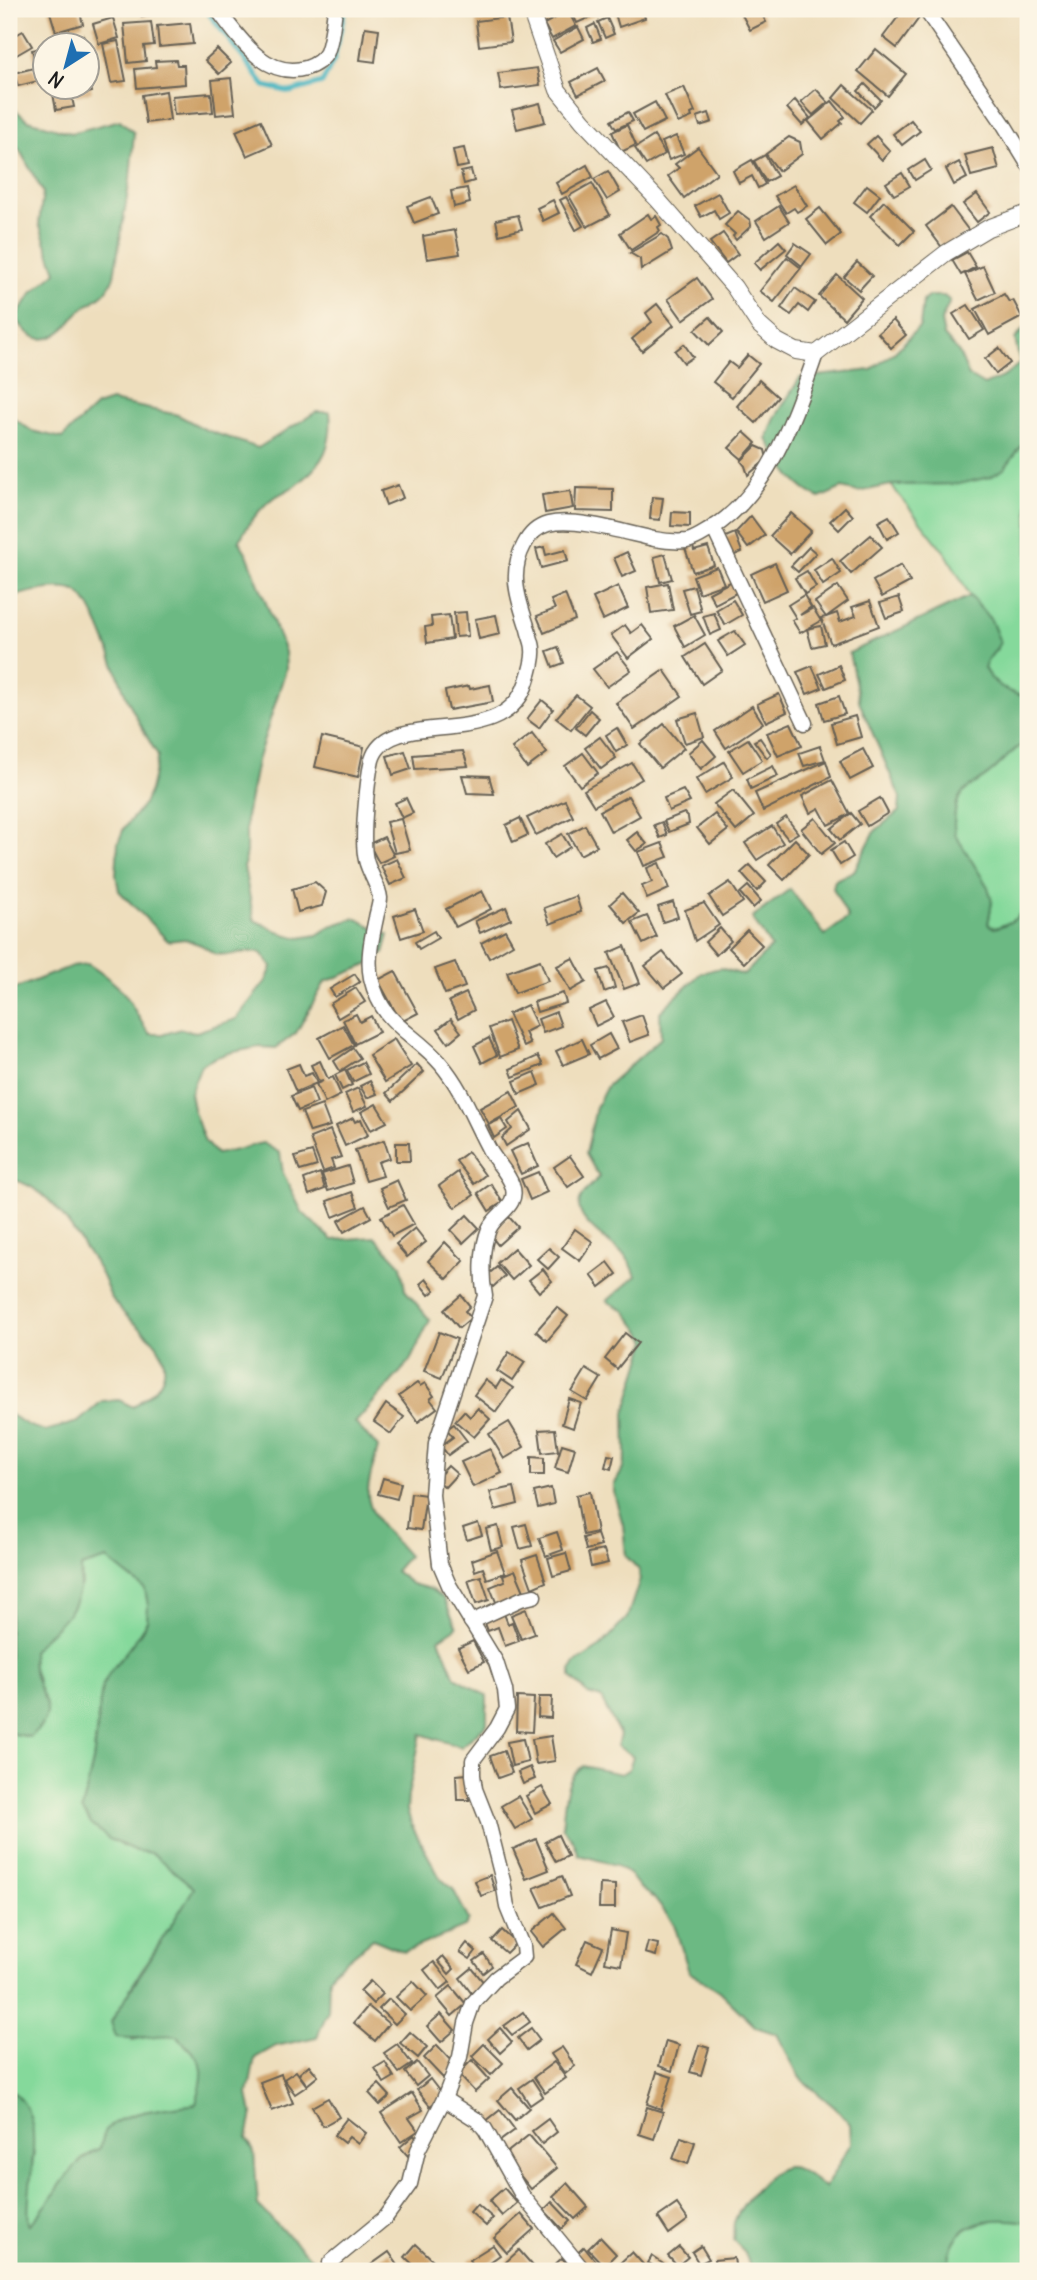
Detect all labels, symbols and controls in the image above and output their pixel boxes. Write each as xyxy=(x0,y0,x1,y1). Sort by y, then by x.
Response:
north arrow xyxy=(32,32,102,102)
text: N xyxy=(44,66,68,93)

